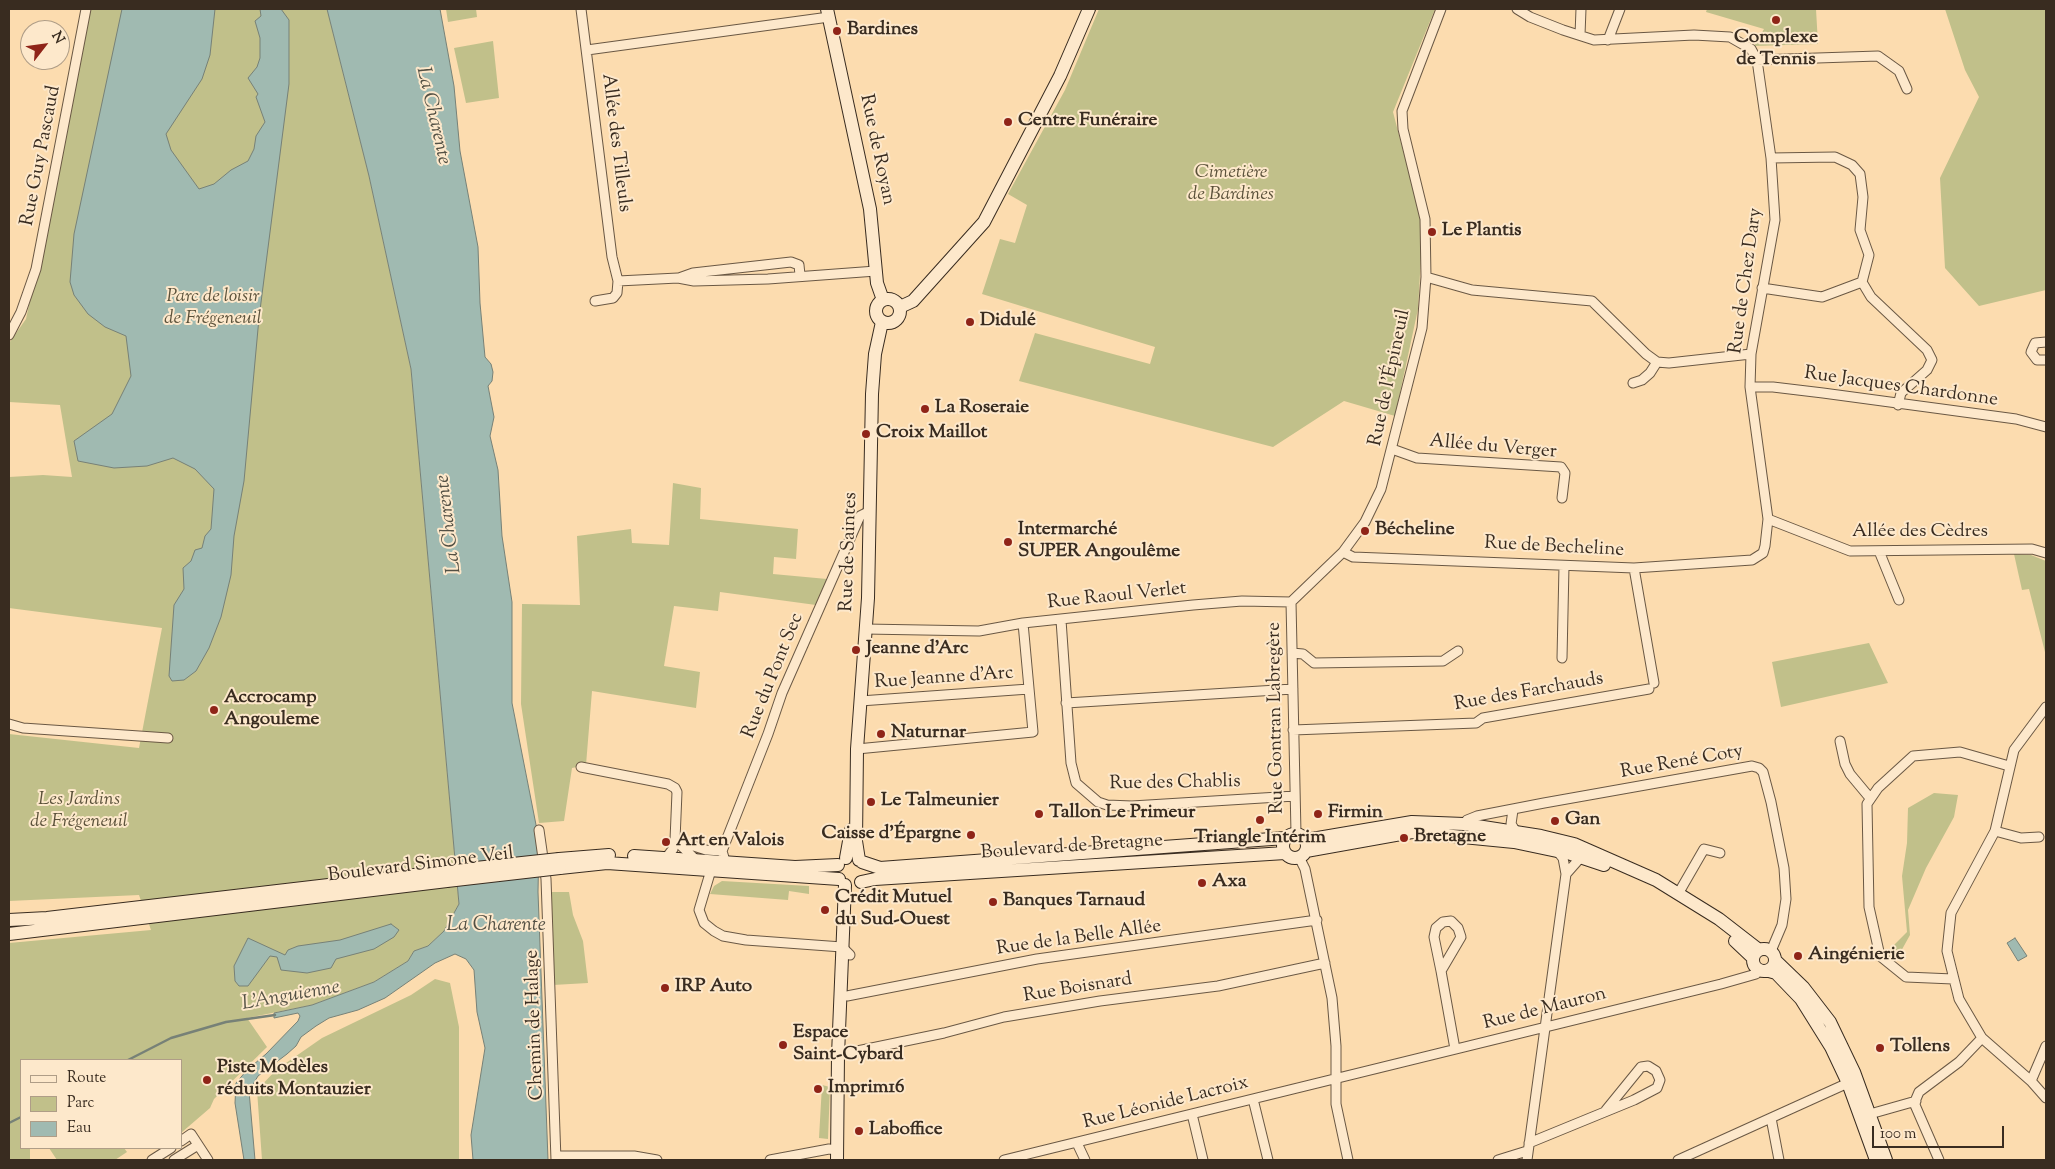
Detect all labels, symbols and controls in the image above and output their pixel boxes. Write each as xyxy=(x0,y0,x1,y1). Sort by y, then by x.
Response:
marker: Complexe de Tennis xyxy=(1770,14,1782,26)
north arrow xyxy=(20,20,70,70)
place label: Bardines xyxy=(847,20,918,42)
marker: Bardines xyxy=(831,25,843,37)
text: N xyxy=(46,28,69,48)
place label: Complexe de Tennis xyxy=(1734,28,1818,72)
water label: La Charente xyxy=(409,65,455,167)
street label: Allée des Tilleuls xyxy=(595,72,635,214)
street label: Rue Guy Pascaud xyxy=(17,84,67,228)
street label: Rue de Royan xyxy=(853,92,899,208)
place label: Centre Funéraire xyxy=(1018,111,1157,133)
marker: Centre Funéraire xyxy=(1002,116,1014,128)
park label: Cimetière de Bardines xyxy=(1188,163,1274,207)
street label: Rue de Chez Dary xyxy=(1725,207,1769,355)
place label: Le Plantis xyxy=(1442,221,1522,243)
marker: Le Plantis xyxy=(1426,226,1438,238)
park label: Parc de loisir de Frégeneuil xyxy=(164,287,262,331)
street label: Rue de l'Épineuil xyxy=(1365,307,1417,449)
place label: Didulé xyxy=(980,311,1036,333)
marker: Didulé xyxy=(964,316,976,328)
street label: Rue Jacques Chardonne xyxy=(1803,363,1999,413)
place label: La Roseraie xyxy=(935,398,1029,420)
marker: La Roseraie xyxy=(919,403,931,415)
place label: Croix Maillot xyxy=(876,423,987,445)
marker: Croix Maillot xyxy=(860,428,872,440)
street label: Allée du Verger xyxy=(1428,431,1558,465)
water label: La Charente xyxy=(432,473,468,575)
street label: Rue de Saintes xyxy=(837,492,863,612)
place label: Intermarché SUPER Angoulême xyxy=(1018,520,1180,564)
place label: Bécheline xyxy=(1375,520,1455,542)
street label: Allée des Cèdres xyxy=(1852,522,1988,544)
marker: Bécheline xyxy=(1359,525,1371,537)
street label: Rue de Becheline xyxy=(1483,533,1625,563)
marker: Intermarché SUPER Angoulême xyxy=(1002,536,1014,548)
street label: Rue Raoul Verlet xyxy=(1046,578,1188,616)
street label: Rue du Pont Sec xyxy=(738,610,810,742)
street label: Rue Gontran Labregère xyxy=(1264,622,1290,814)
place label: Jeanne d'Arc xyxy=(866,639,968,661)
marker: Jeanne d'Arc xyxy=(850,644,862,656)
street label: Rue Jeanne d'Arc xyxy=(874,663,1014,695)
street label: Rue des Farchauds xyxy=(1453,669,1605,717)
place label: Accrocamp Angouleme xyxy=(224,688,319,732)
marker: Accrocamp Angouleme xyxy=(208,704,220,716)
place label: Naturnar xyxy=(891,723,966,745)
marker: Naturnar xyxy=(875,728,887,740)
street label: Rue René Coty xyxy=(1619,741,1745,785)
street label: Rue des Chablis xyxy=(1109,771,1241,797)
park label: Les Jardins de Frégeneuil xyxy=(30,790,128,834)
place label: Le Talmeunier xyxy=(881,791,999,813)
marker: Le Talmeunier xyxy=(865,796,877,808)
place label: Tallon Le Primeur xyxy=(1049,803,1195,825)
place label: Firmin xyxy=(1328,803,1383,825)
marker: Tallon Le Primeur xyxy=(1033,808,1045,820)
marker: Firmin xyxy=(1312,808,1324,820)
place label: Gan xyxy=(1565,810,1601,832)
marker: Triangle Intérim xyxy=(1254,814,1266,826)
marker: Gan xyxy=(1549,815,1561,827)
place label: Caisse d'Épargne xyxy=(822,824,961,846)
place label: Bretagne xyxy=(1414,827,1486,849)
place label: Triangle Intérim xyxy=(1194,828,1326,850)
marker: Caisse d'Épargne xyxy=(965,829,977,841)
street label: Boulevard de Bretagne xyxy=(980,830,1164,866)
place label: Art en Valois xyxy=(676,831,784,853)
marker: Bretagne xyxy=(1398,832,1410,844)
marker: Art en Valois xyxy=(660,836,672,848)
street label: Boulevard Simone Veil xyxy=(327,843,515,889)
place label: Axa xyxy=(1212,872,1247,894)
marker: Axa xyxy=(1196,877,1208,889)
place label: Crédit Mutuel du Sud-Ouest xyxy=(835,888,952,932)
place label: Banques Tarnaud xyxy=(1003,891,1145,913)
marker: Banques Tarnaud xyxy=(987,896,999,908)
marker: Crédit Mutuel du Sud-Ouest xyxy=(819,904,831,916)
water label: La Charente xyxy=(446,915,546,939)
street label: Rue de la Belle Allée xyxy=(995,916,1163,962)
place label: Aingénierie xyxy=(1808,945,1905,967)
street label: Chemin de Halage xyxy=(522,949,550,1101)
marker: Aingénierie xyxy=(1792,950,1804,962)
street label: Rue Boisnard xyxy=(1022,969,1134,1009)
water label: L'Anguienne xyxy=(240,977,342,1017)
place label: IRP Auto xyxy=(675,977,752,999)
marker: IRP Auto xyxy=(659,982,671,994)
street label: Rue de Mauron xyxy=(1481,984,1609,1036)
place label: Espace Saint-Cybard xyxy=(793,1023,904,1067)
place label: Tollens xyxy=(1890,1037,1950,1059)
marker: Espace Saint-Cybard xyxy=(777,1039,789,1051)
marker: Tollens xyxy=(1874,1042,1886,1054)
place label: Piste Modèles réduits Montauzier xyxy=(217,1058,371,1102)
legend xyxy=(20,1059,182,1149)
text: Route xyxy=(67,1068,106,1089)
street label: Rue Léonide Lacroix xyxy=(1081,1072,1251,1136)
marker: Piste Modèles réduits Montauzier xyxy=(201,1074,213,1086)
place label: Imprim16 xyxy=(828,1078,904,1100)
marker: Imprim16 xyxy=(812,1083,824,1095)
text: Parc xyxy=(67,1093,94,1114)
scale bar xyxy=(1875,1116,2008,1148)
text: Eau xyxy=(67,1118,91,1139)
place label: Laboffice xyxy=(869,1120,943,1142)
text: 100 m xyxy=(1880,1124,1916,1145)
marker: Laboffice xyxy=(853,1125,865,1137)

